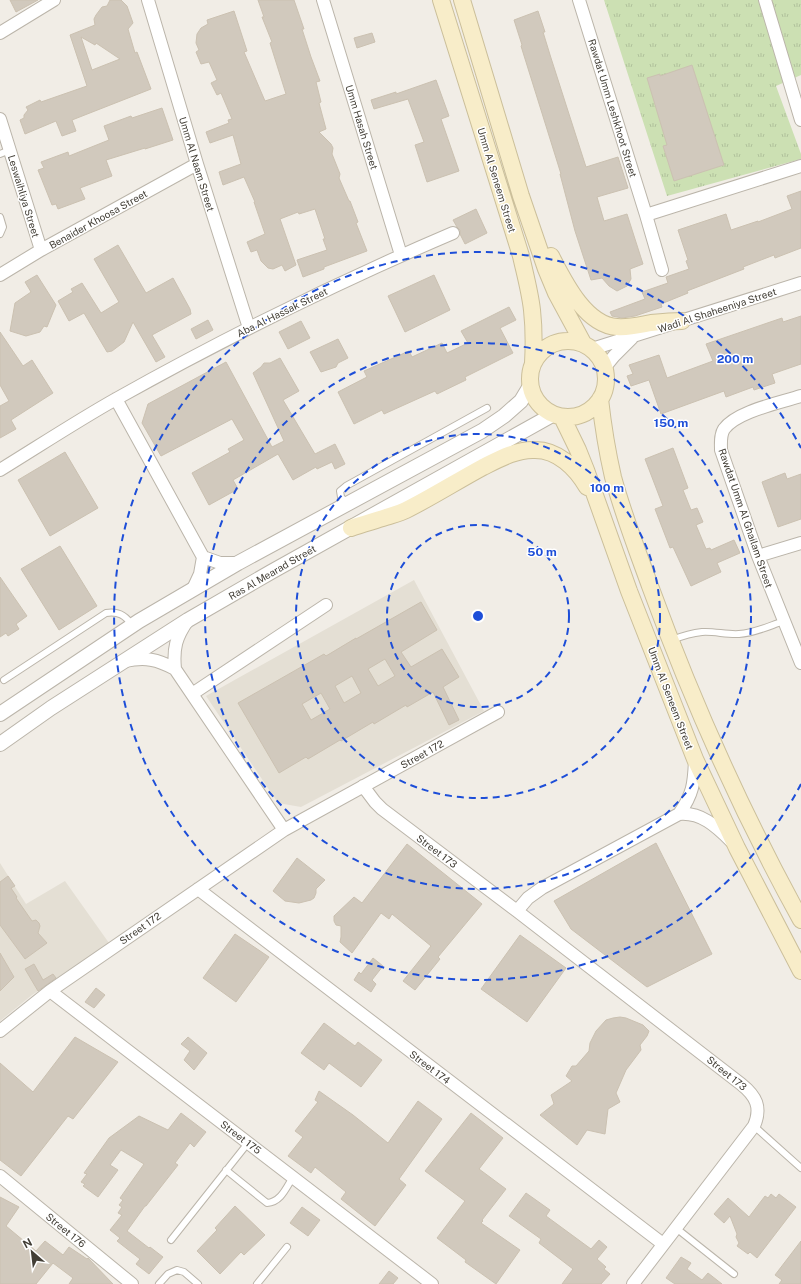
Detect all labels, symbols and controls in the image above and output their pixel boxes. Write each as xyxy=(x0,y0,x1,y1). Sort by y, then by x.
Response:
street label: Rawdat Umm Leshkhoot Street xyxy=(586,37,640,179)
street label: Umm Hasah Street xyxy=(343,83,381,171)
street label: Umm Al Naam Street xyxy=(177,115,217,213)
street label: Umm Al Seneem Street xyxy=(475,126,519,234)
street label: Leswaihliya Street xyxy=(6,153,42,239)
street label: Benaider Khoosa Street xyxy=(47,187,149,251)
street label: Aba Al Hassak Street xyxy=(235,285,329,339)
street label: Wadi Al Shaheeniya Street xyxy=(656,285,778,335)
text: 200 m xyxy=(717,352,753,366)
text: 150 m xyxy=(654,416,688,430)
street label: Rawdat Umm Al Ghailam Street xyxy=(716,447,776,589)
text: 100 m xyxy=(590,481,624,495)
street label: Ras Al Mearad Street xyxy=(226,542,318,602)
text: 50 m xyxy=(527,545,557,559)
centre of rings xyxy=(471,609,485,623)
street label: Umm Al Seneem Street xyxy=(646,645,696,751)
street label: Street 172 xyxy=(398,737,446,771)
street label: Street 173 xyxy=(414,832,460,870)
street label: Street 172 xyxy=(117,909,163,947)
street label: Street 174 xyxy=(407,1048,453,1086)
street label: Street 173 xyxy=(705,1053,749,1093)
street label: Street 175 xyxy=(218,1118,264,1156)
street label: Street 176 xyxy=(44,1210,88,1250)
north arrow xyxy=(12,1232,52,1272)
text: N xyxy=(21,1236,34,1250)

